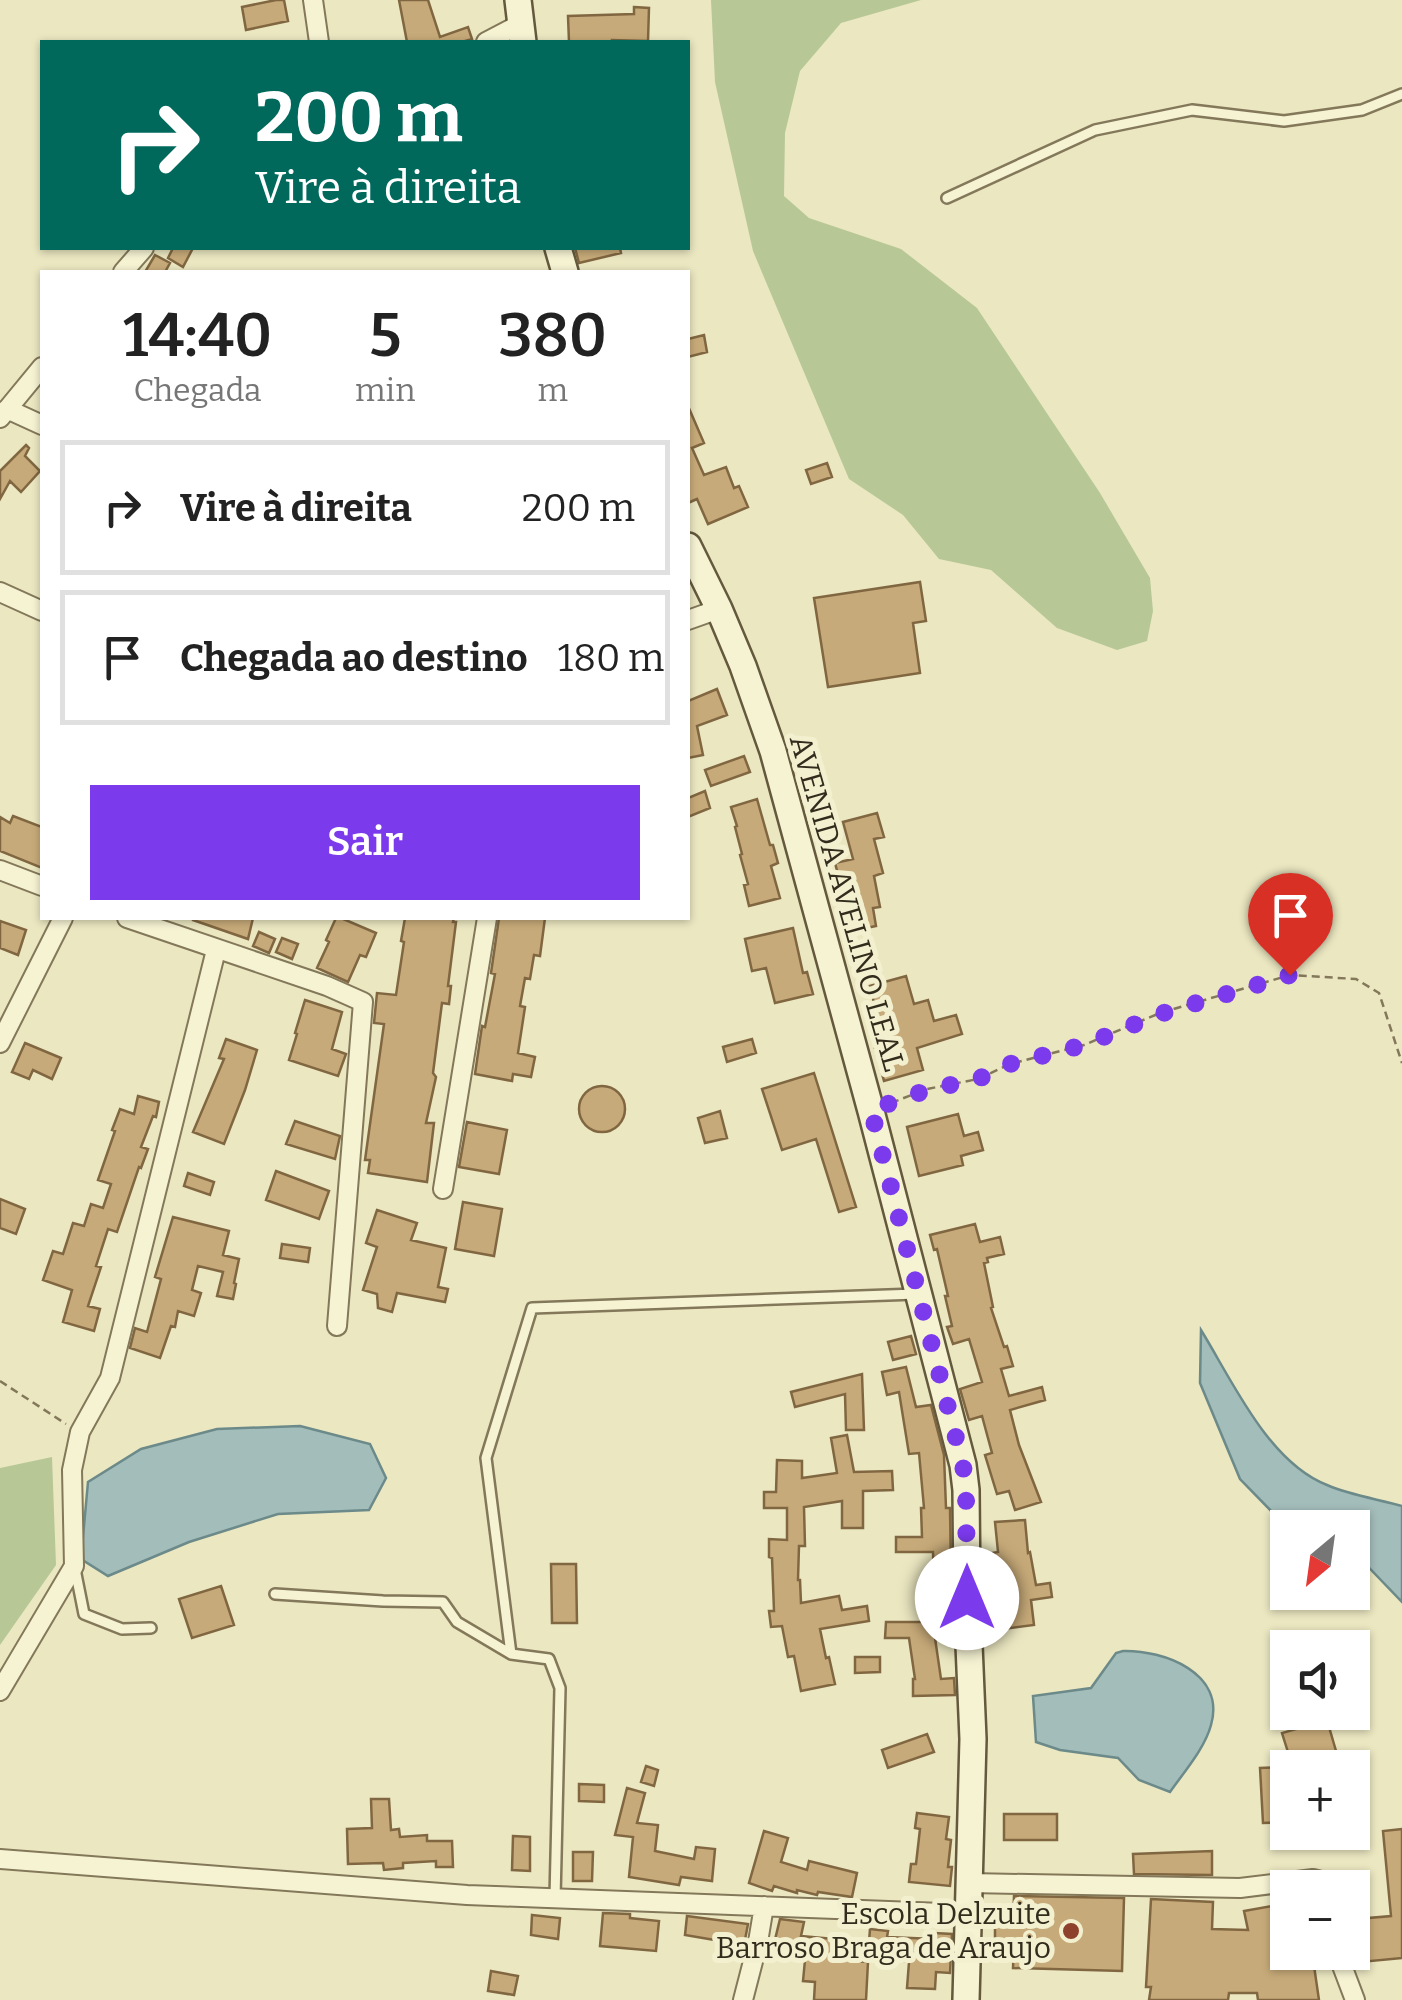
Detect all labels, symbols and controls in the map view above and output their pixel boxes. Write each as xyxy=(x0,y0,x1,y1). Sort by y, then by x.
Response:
text: 200 m xyxy=(255,76,463,160)
icon: right xyxy=(90,80,220,210)
text: Vire à direita xyxy=(255,161,521,215)
text: 14:40 xyxy=(123,300,272,372)
text: 5 xyxy=(369,300,402,372)
text: 380 xyxy=(498,300,607,372)
text: Chegada xyxy=(133,371,262,409)
text: min xyxy=(355,371,415,409)
text: m xyxy=(537,371,568,409)
icon: right xyxy=(95,480,150,535)
text: Vire à direita xyxy=(180,485,412,531)
text: 200 m xyxy=(522,485,635,531)
icon: arrive xyxy=(95,630,150,685)
text: Chegada ao destino xyxy=(180,635,528,681)
text: 180 m xyxy=(558,635,664,681)
street label: AVENIDA AVELINO LEAL xyxy=(782,731,912,1075)
button: Sair xyxy=(90,785,640,900)
pin xyxy=(1248,873,1333,976)
icon: arrive xyxy=(1263,888,1318,943)
north arrow xyxy=(1270,1510,1370,1610)
map controls xyxy=(1270,1510,1370,1970)
position arrow xyxy=(915,1546,1019,1650)
button: sound xyxy=(1270,1630,1370,1730)
button: + xyxy=(1270,1750,1370,1850)
button: − xyxy=(1270,1870,1370,1970)
place label: Escola Delzuite Barroso Braga de Araujo xyxy=(716,1896,1051,1966)
marker: Escola Delzuite Barroso Braga de Araujo xyxy=(1060,1920,1082,1942)

